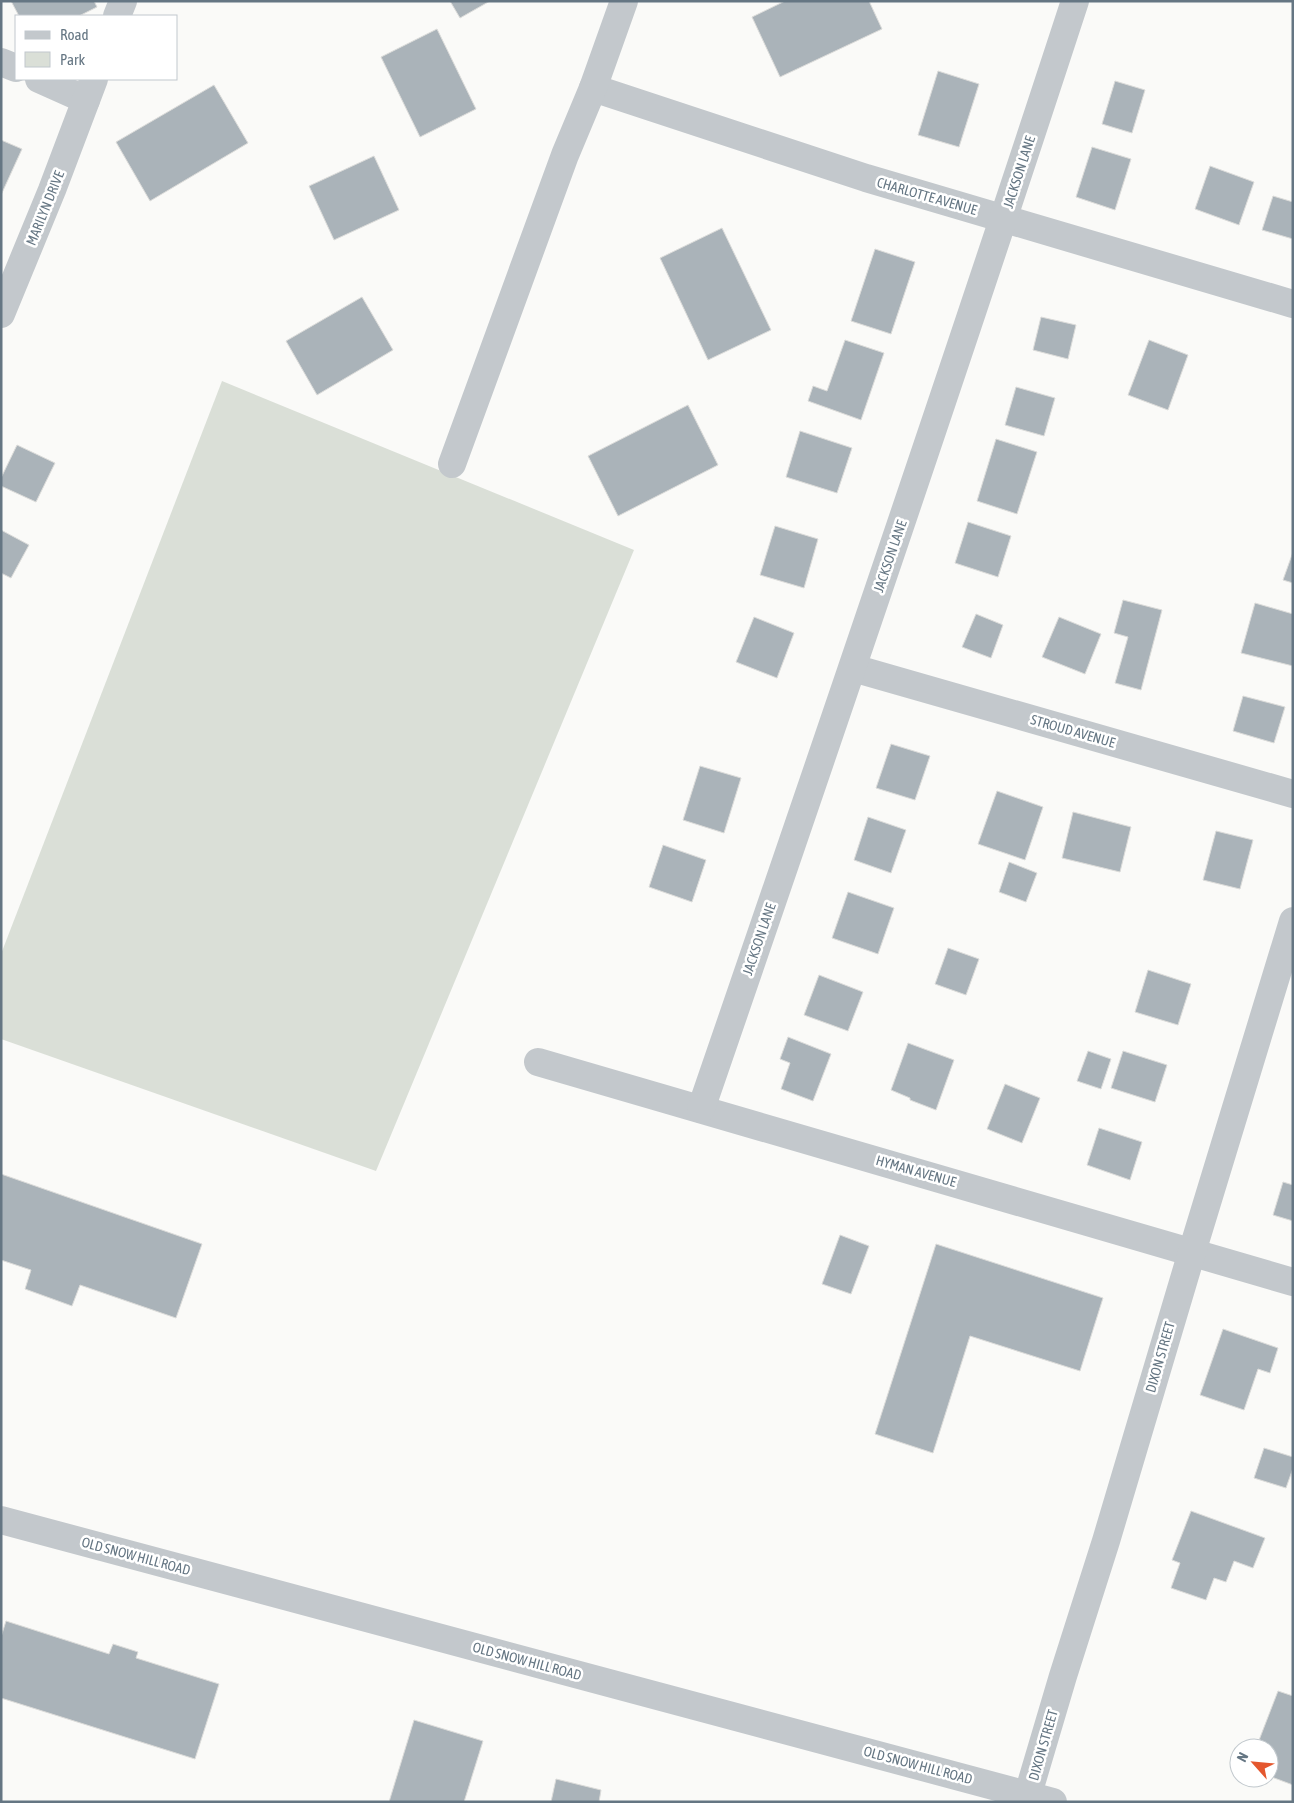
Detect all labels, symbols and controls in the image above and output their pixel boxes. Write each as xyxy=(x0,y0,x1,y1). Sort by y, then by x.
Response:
legend xyxy=(15,15,178,80)
text: Road xyxy=(60,26,89,43)
text: Park xyxy=(60,51,85,68)
street label: JACKSON LANE xyxy=(1000,134,1038,210)
street label: MARILYN DRIVE xyxy=(23,168,67,248)
street label: CHARLOTTE AVENUE xyxy=(875,174,979,218)
street label: JACKSON LANE xyxy=(870,518,910,594)
street label: STROUD AVENUE xyxy=(1029,711,1117,751)
street label: JACKSON LANE xyxy=(739,901,779,977)
street label: HYMAN AVENUE xyxy=(874,1152,958,1190)
street label: DIXON STREET xyxy=(1142,1320,1178,1394)
street label: OLD SNOW HILL ROAD xyxy=(80,1534,192,1578)
street label: OLD SNOW HILL ROAD xyxy=(471,1639,583,1683)
street label: DIXON STREET xyxy=(1025,1708,1061,1782)
north arrow xyxy=(1229,1738,1279,1788)
street label: OLD SNOW HILL ROAD xyxy=(862,1743,974,1787)
text: N xyxy=(1233,1750,1251,1764)

